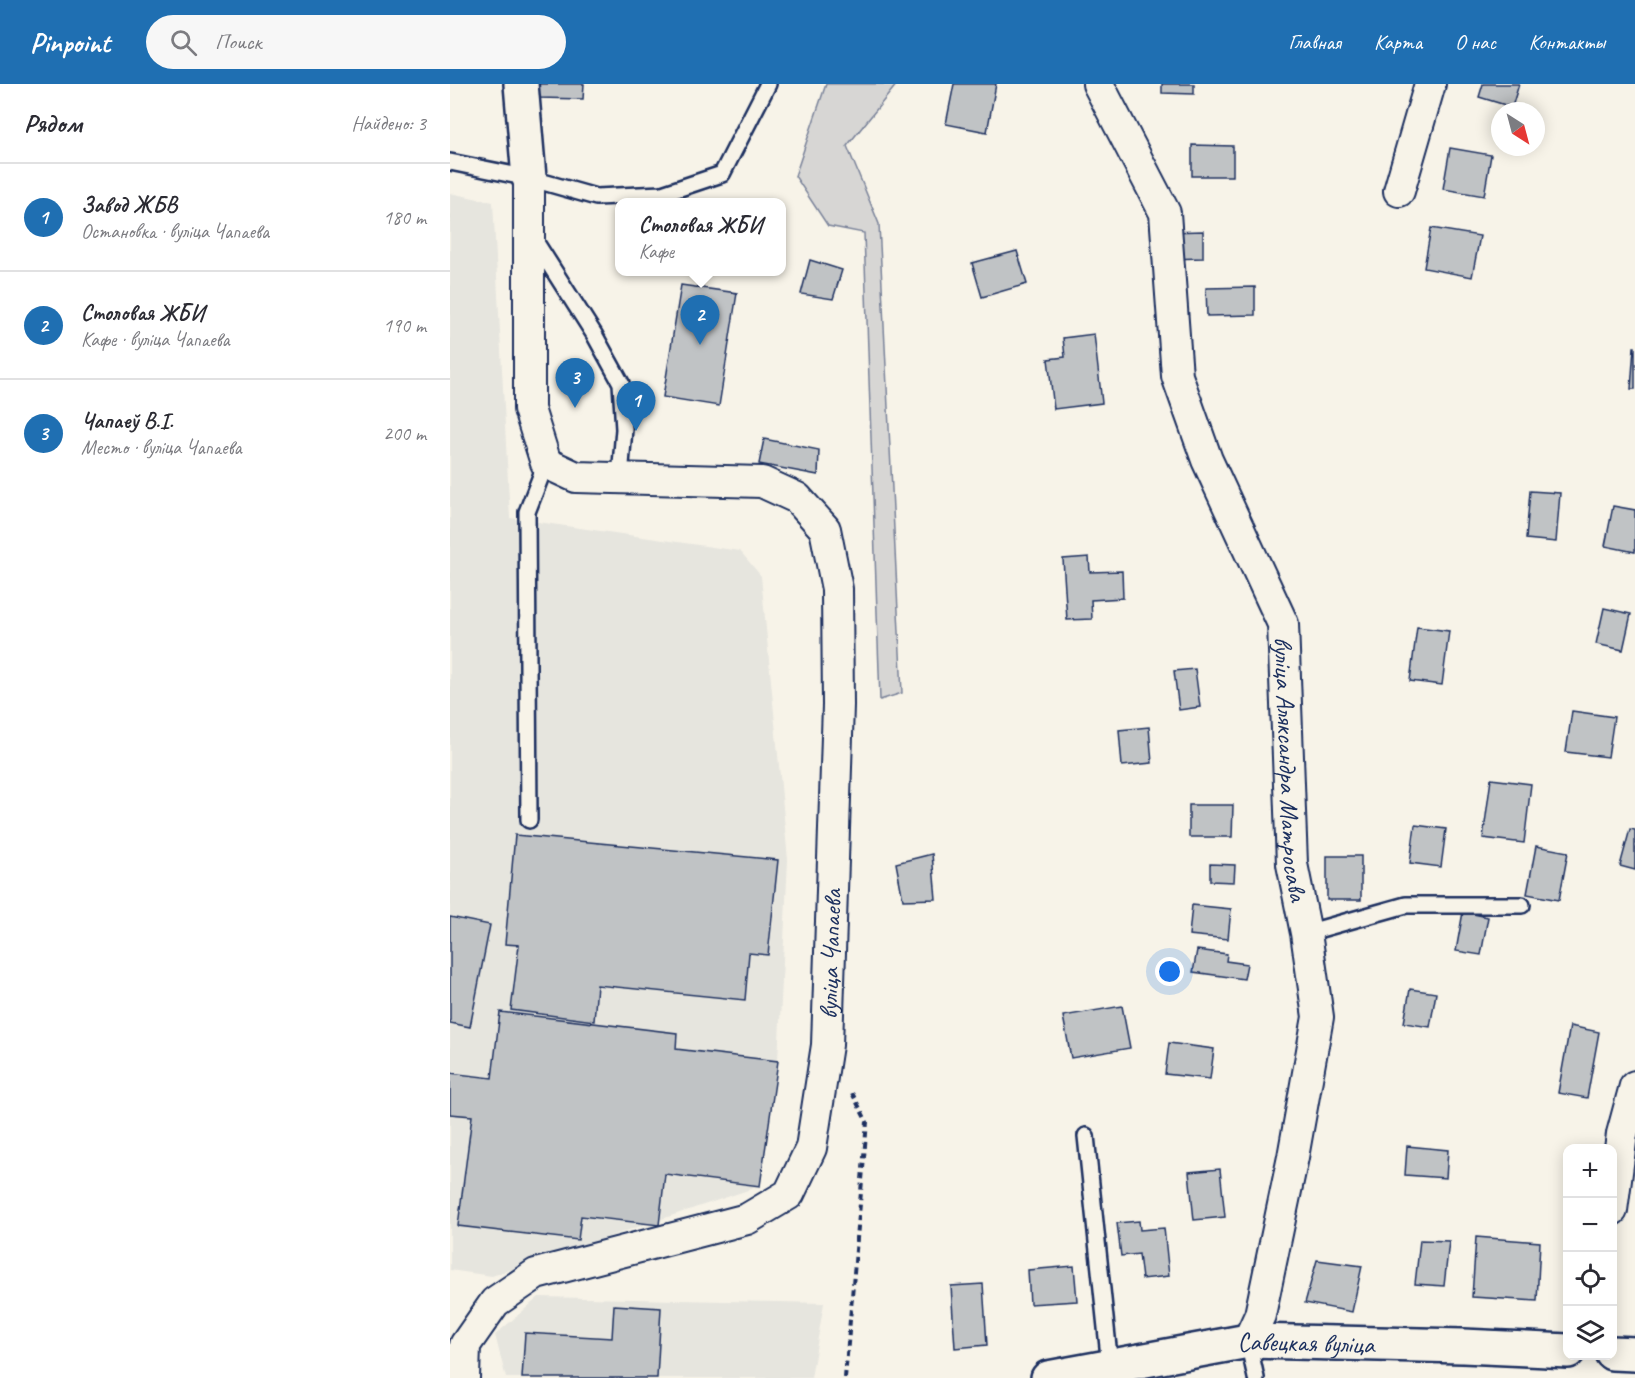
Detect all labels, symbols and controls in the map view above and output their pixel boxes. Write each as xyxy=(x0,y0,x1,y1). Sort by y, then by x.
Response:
search box xyxy=(146,15,566,69)
text: Pinpoint xyxy=(30,25,110,60)
icon: search xyxy=(167,26,200,59)
text: Поиск xyxy=(215,28,262,56)
text: Главная xyxy=(1288,29,1341,55)
text: Карта xyxy=(1374,29,1422,55)
text: О нас xyxy=(1455,29,1496,55)
text: Контакты xyxy=(1529,29,1605,55)
north arrow xyxy=(1491,102,1545,156)
text: Рядом xyxy=(24,107,82,140)
text: Найдено: 3 xyxy=(351,111,426,136)
text: Завод ЖБВ xyxy=(81,191,177,219)
popup xyxy=(615,198,786,276)
text: 1 xyxy=(39,205,48,230)
text: 180 m xyxy=(383,205,426,230)
text: Столовая ЖБИ xyxy=(639,211,762,239)
text: Остановка · вуліца Чапаева xyxy=(81,219,269,244)
text: Кафе xyxy=(639,239,674,264)
pin: 2 xyxy=(680,296,720,345)
text: Столовая ЖБИ xyxy=(81,299,204,327)
text: 2 xyxy=(39,313,48,338)
text: 190 m xyxy=(383,313,426,338)
text: Кафе · вуліца Чапаева xyxy=(81,327,230,352)
pin: 3 xyxy=(556,358,594,408)
pin: 1 xyxy=(616,382,656,431)
text: Чапаеў В.І. xyxy=(81,407,173,435)
text: 3 xyxy=(39,421,48,446)
text: 200 m xyxy=(383,421,426,446)
text: Место · вуліца Чапаева xyxy=(81,435,242,460)
street label: вуліца Аляксандра Матросава xyxy=(1267,636,1316,906)
street label: вуліца Чапаева xyxy=(811,887,849,1020)
your location xyxy=(1155,957,1184,986)
map controls xyxy=(1563,1144,1617,1360)
button: + xyxy=(1563,1144,1617,1198)
button: − xyxy=(1563,1198,1617,1252)
button: locate xyxy=(1563,1252,1617,1306)
button: layers xyxy=(1563,1306,1617,1360)
street label: Савецкая вуліца xyxy=(1234,1324,1376,1360)

